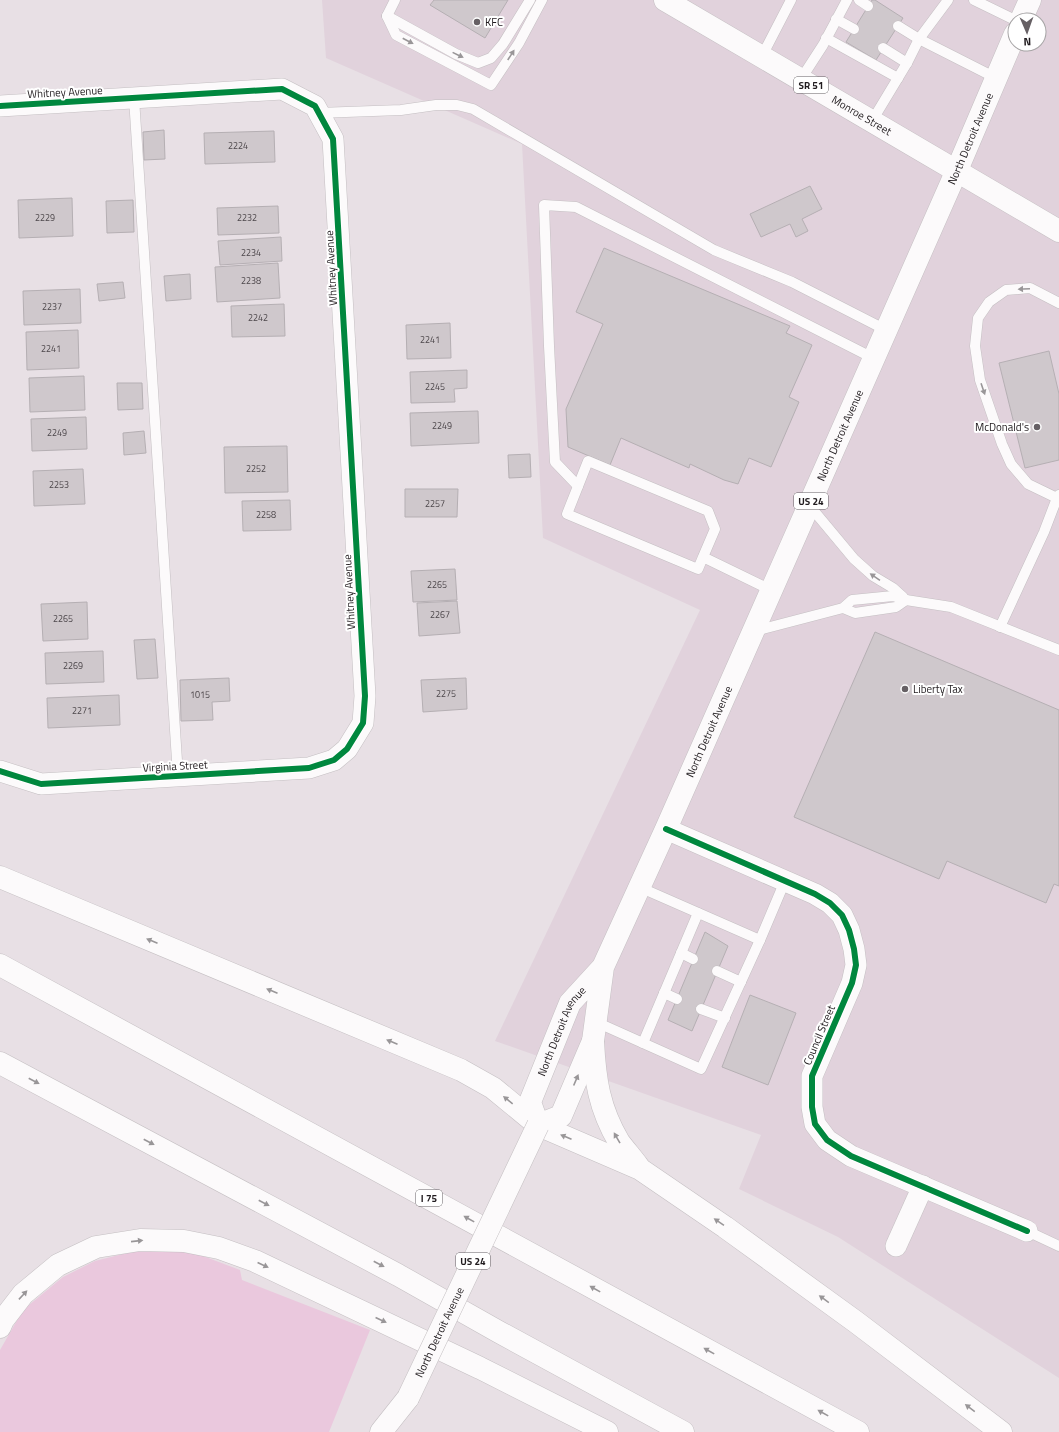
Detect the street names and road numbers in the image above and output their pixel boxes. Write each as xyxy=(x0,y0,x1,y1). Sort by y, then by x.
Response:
road number: SR 51 xyxy=(794,77,828,93)
street label: Whitney Avenue xyxy=(27,82,104,102)
street label: North Detroit Avenue xyxy=(944,90,997,187)
street label: Monroe Street xyxy=(829,92,895,139)
street label: Whitney Avenue xyxy=(321,229,341,306)
street label: North Detroit Avenue xyxy=(813,387,867,484)
road number: US 24 xyxy=(794,493,828,509)
street label: Whitney Avenue xyxy=(339,553,359,630)
street label: North Detroit Avenue xyxy=(682,683,736,780)
street label: Virginia Street xyxy=(142,756,208,776)
street label: North Detroit Avenue xyxy=(533,982,590,1079)
street label: Council Street xyxy=(799,1002,839,1068)
road number: I 75 xyxy=(416,1190,442,1206)
road number: US 24 xyxy=(456,1253,490,1269)
street label: North Detroit Avenue xyxy=(411,1284,468,1380)

